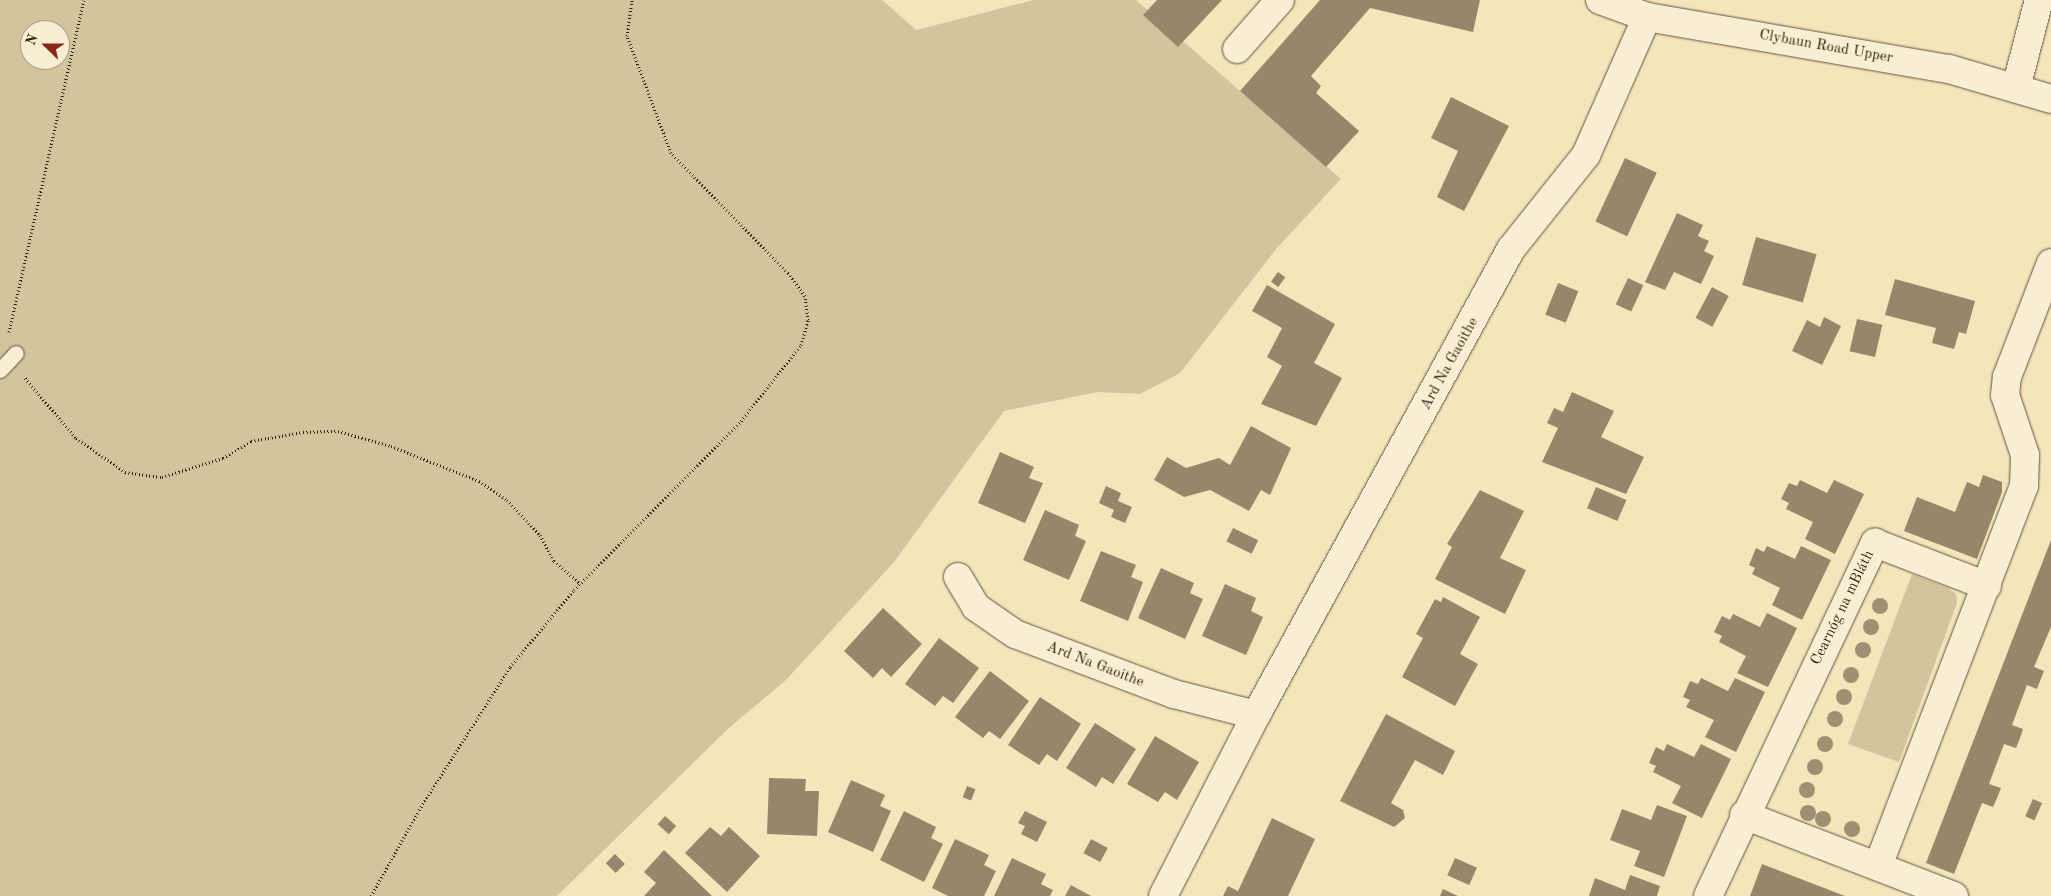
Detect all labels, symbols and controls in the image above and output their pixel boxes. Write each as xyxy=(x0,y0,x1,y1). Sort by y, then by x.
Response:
north arrow xyxy=(20,20,70,70)
street label: Clybaun Road Upper xyxy=(1758,26,1894,68)
text: N xyxy=(24,32,41,47)
street label: Ard Na Gaoithe xyxy=(1417,315,1483,413)
street label: Cearnóg na mBláth xyxy=(1807,548,1879,668)
street label: Ard Na Gaoithe xyxy=(1044,638,1146,692)

